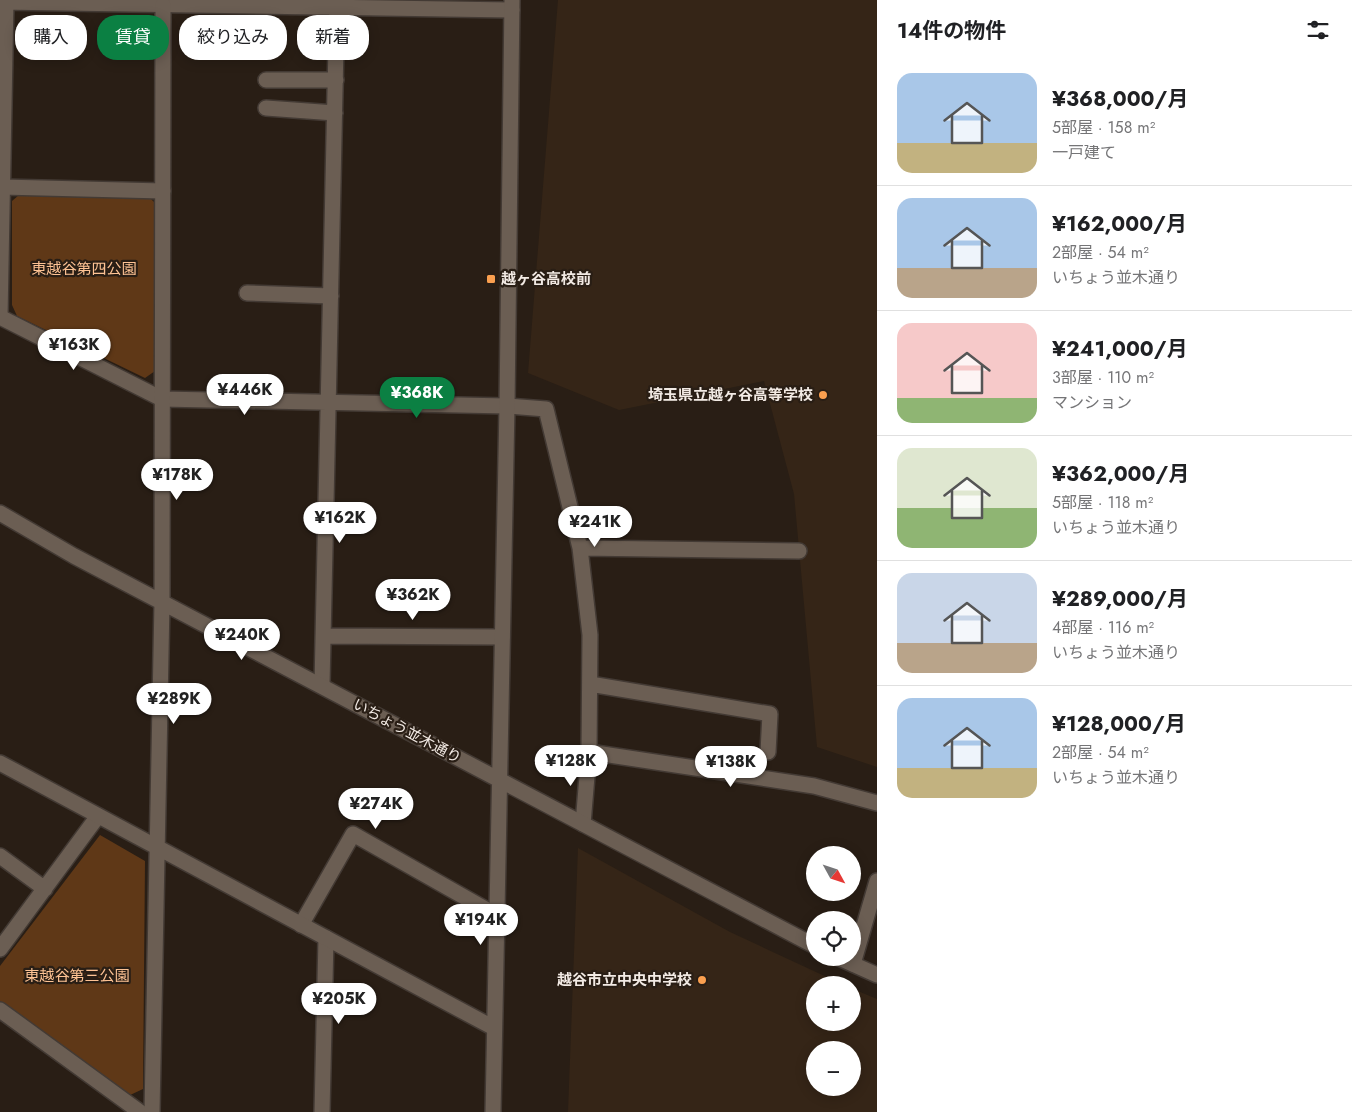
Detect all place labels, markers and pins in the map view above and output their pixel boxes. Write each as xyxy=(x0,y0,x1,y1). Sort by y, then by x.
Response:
place label: 越ヶ谷高校前 xyxy=(501,268,591,290)
marker: 越ヶ谷高校前 xyxy=(485,273,497,285)
pin: ¥163K xyxy=(39,328,109,371)
pin: ¥446K xyxy=(210,374,280,416)
pin: ¥368K xyxy=(382,376,452,419)
place label: 埼玉県立越ヶ谷高等学校 xyxy=(648,384,813,406)
marker: 埼玉県立越ヶ谷高等学校 xyxy=(817,389,829,401)
pin: ¥178K xyxy=(142,458,212,501)
pin: ¥162K xyxy=(305,502,375,544)
pin: ¥241K xyxy=(560,506,630,548)
pin: ¥362K xyxy=(378,578,448,621)
pin: ¥240K xyxy=(207,618,277,661)
pin: ¥289K xyxy=(139,682,209,725)
pin: ¥128K xyxy=(536,744,606,787)
pin: ¥138K xyxy=(696,746,766,788)
pin: ¥274K xyxy=(341,788,411,830)
pin: ¥194K xyxy=(446,904,516,946)
place label: 越谷市立中央中学校 xyxy=(557,969,692,991)
marker: 越谷市立中央中学校 xyxy=(696,974,708,986)
pin: ¥205K xyxy=(304,982,374,1025)

